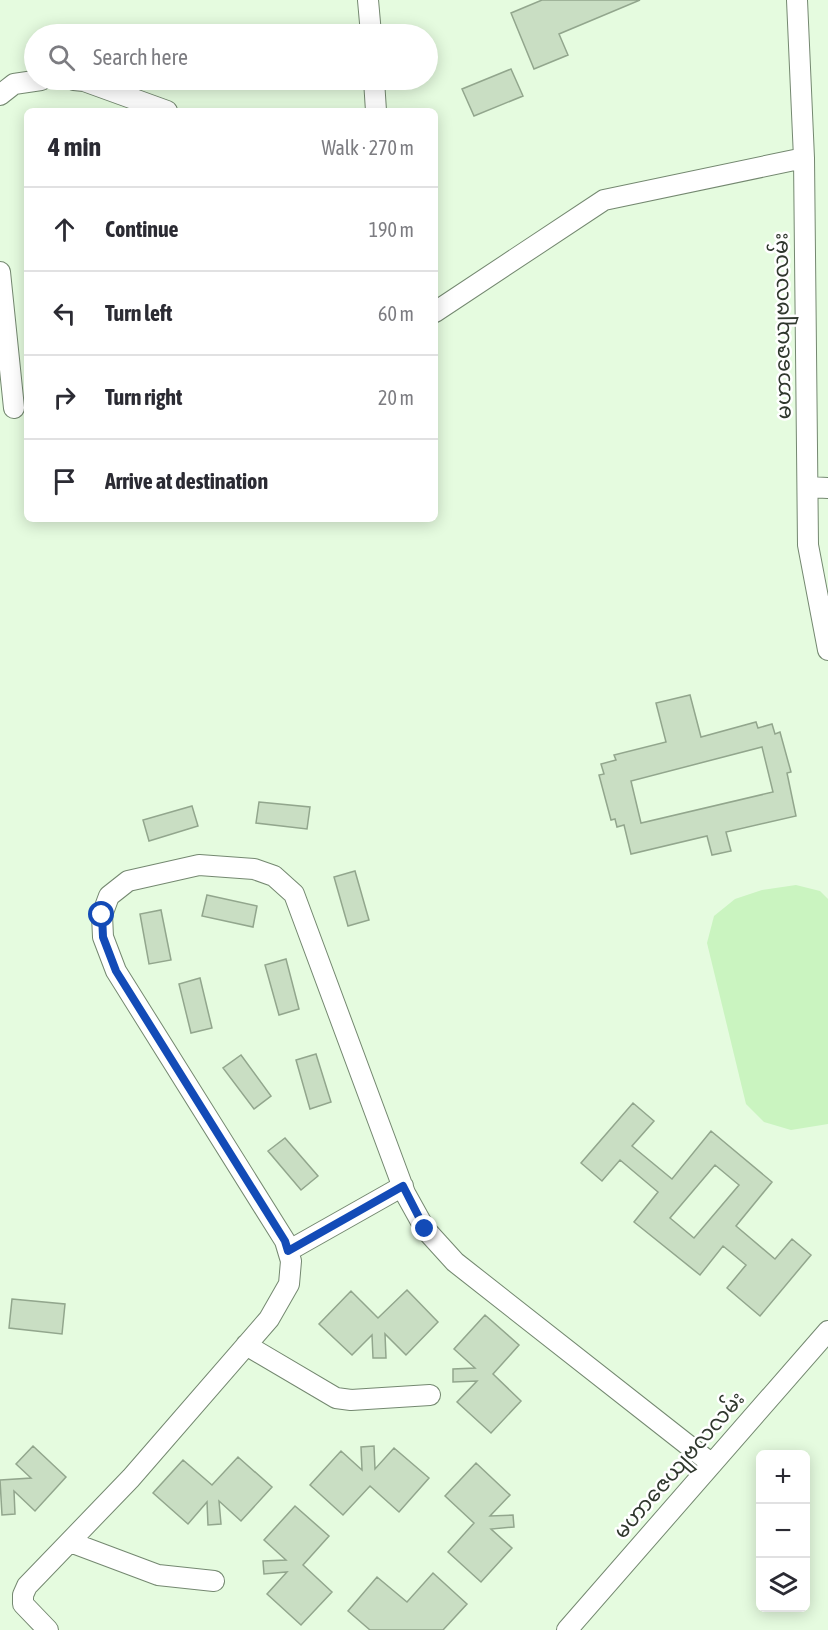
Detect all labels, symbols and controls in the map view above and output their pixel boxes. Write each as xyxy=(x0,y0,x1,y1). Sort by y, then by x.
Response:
search box xyxy=(24,24,438,90)
icon: search xyxy=(45,41,78,74)
text: Search here xyxy=(93,44,188,70)
text: 4 min xyxy=(48,132,101,162)
text: Walk · 270 m xyxy=(322,136,414,159)
icon: ahead xyxy=(48,213,81,246)
text: Continue xyxy=(105,216,179,242)
text: 190 m xyxy=(369,218,414,241)
street label: မဟာဇေယျဗလလမ်း xyxy=(764,232,802,420)
icon: left xyxy=(48,297,81,330)
text: Turn left xyxy=(105,300,172,326)
text: 60 m xyxy=(378,302,414,325)
icon: right xyxy=(48,381,81,414)
text: Turn right xyxy=(105,384,182,410)
text: 20 m xyxy=(378,386,414,409)
icon: arrive xyxy=(48,465,81,498)
text: Arrive at destination xyxy=(105,468,268,494)
route start xyxy=(88,901,114,927)
route end xyxy=(411,1215,437,1241)
street label: မဟာဇေယျဗလလမ်း xyxy=(606,1384,754,1547)
map controls xyxy=(756,1450,810,1612)
button: + xyxy=(756,1450,810,1504)
button: − xyxy=(756,1504,810,1558)
button: layers xyxy=(756,1558,810,1612)

